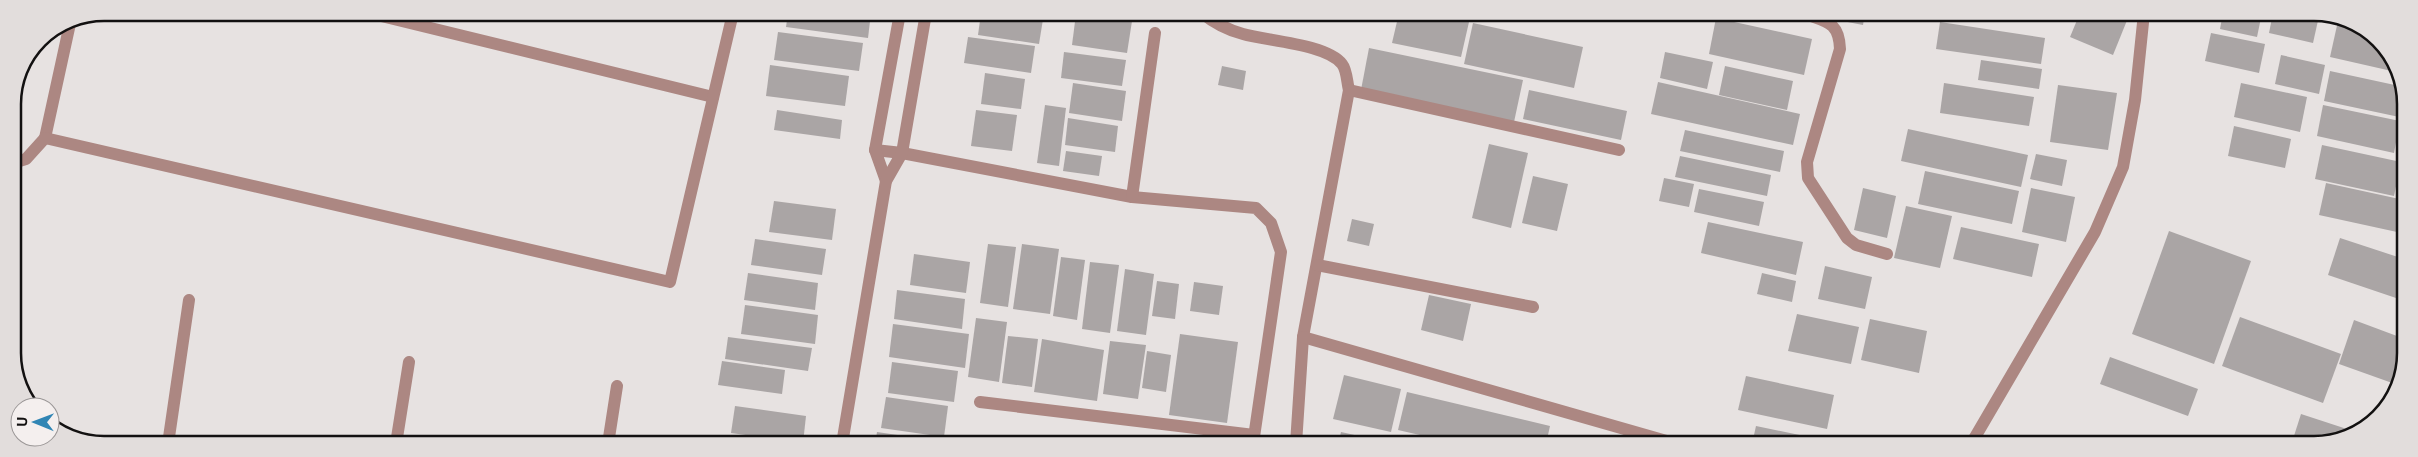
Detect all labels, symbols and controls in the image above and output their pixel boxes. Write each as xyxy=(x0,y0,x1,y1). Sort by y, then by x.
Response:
north arrow xyxy=(10,397,60,447)
text: U xyxy=(14,417,30,427)

